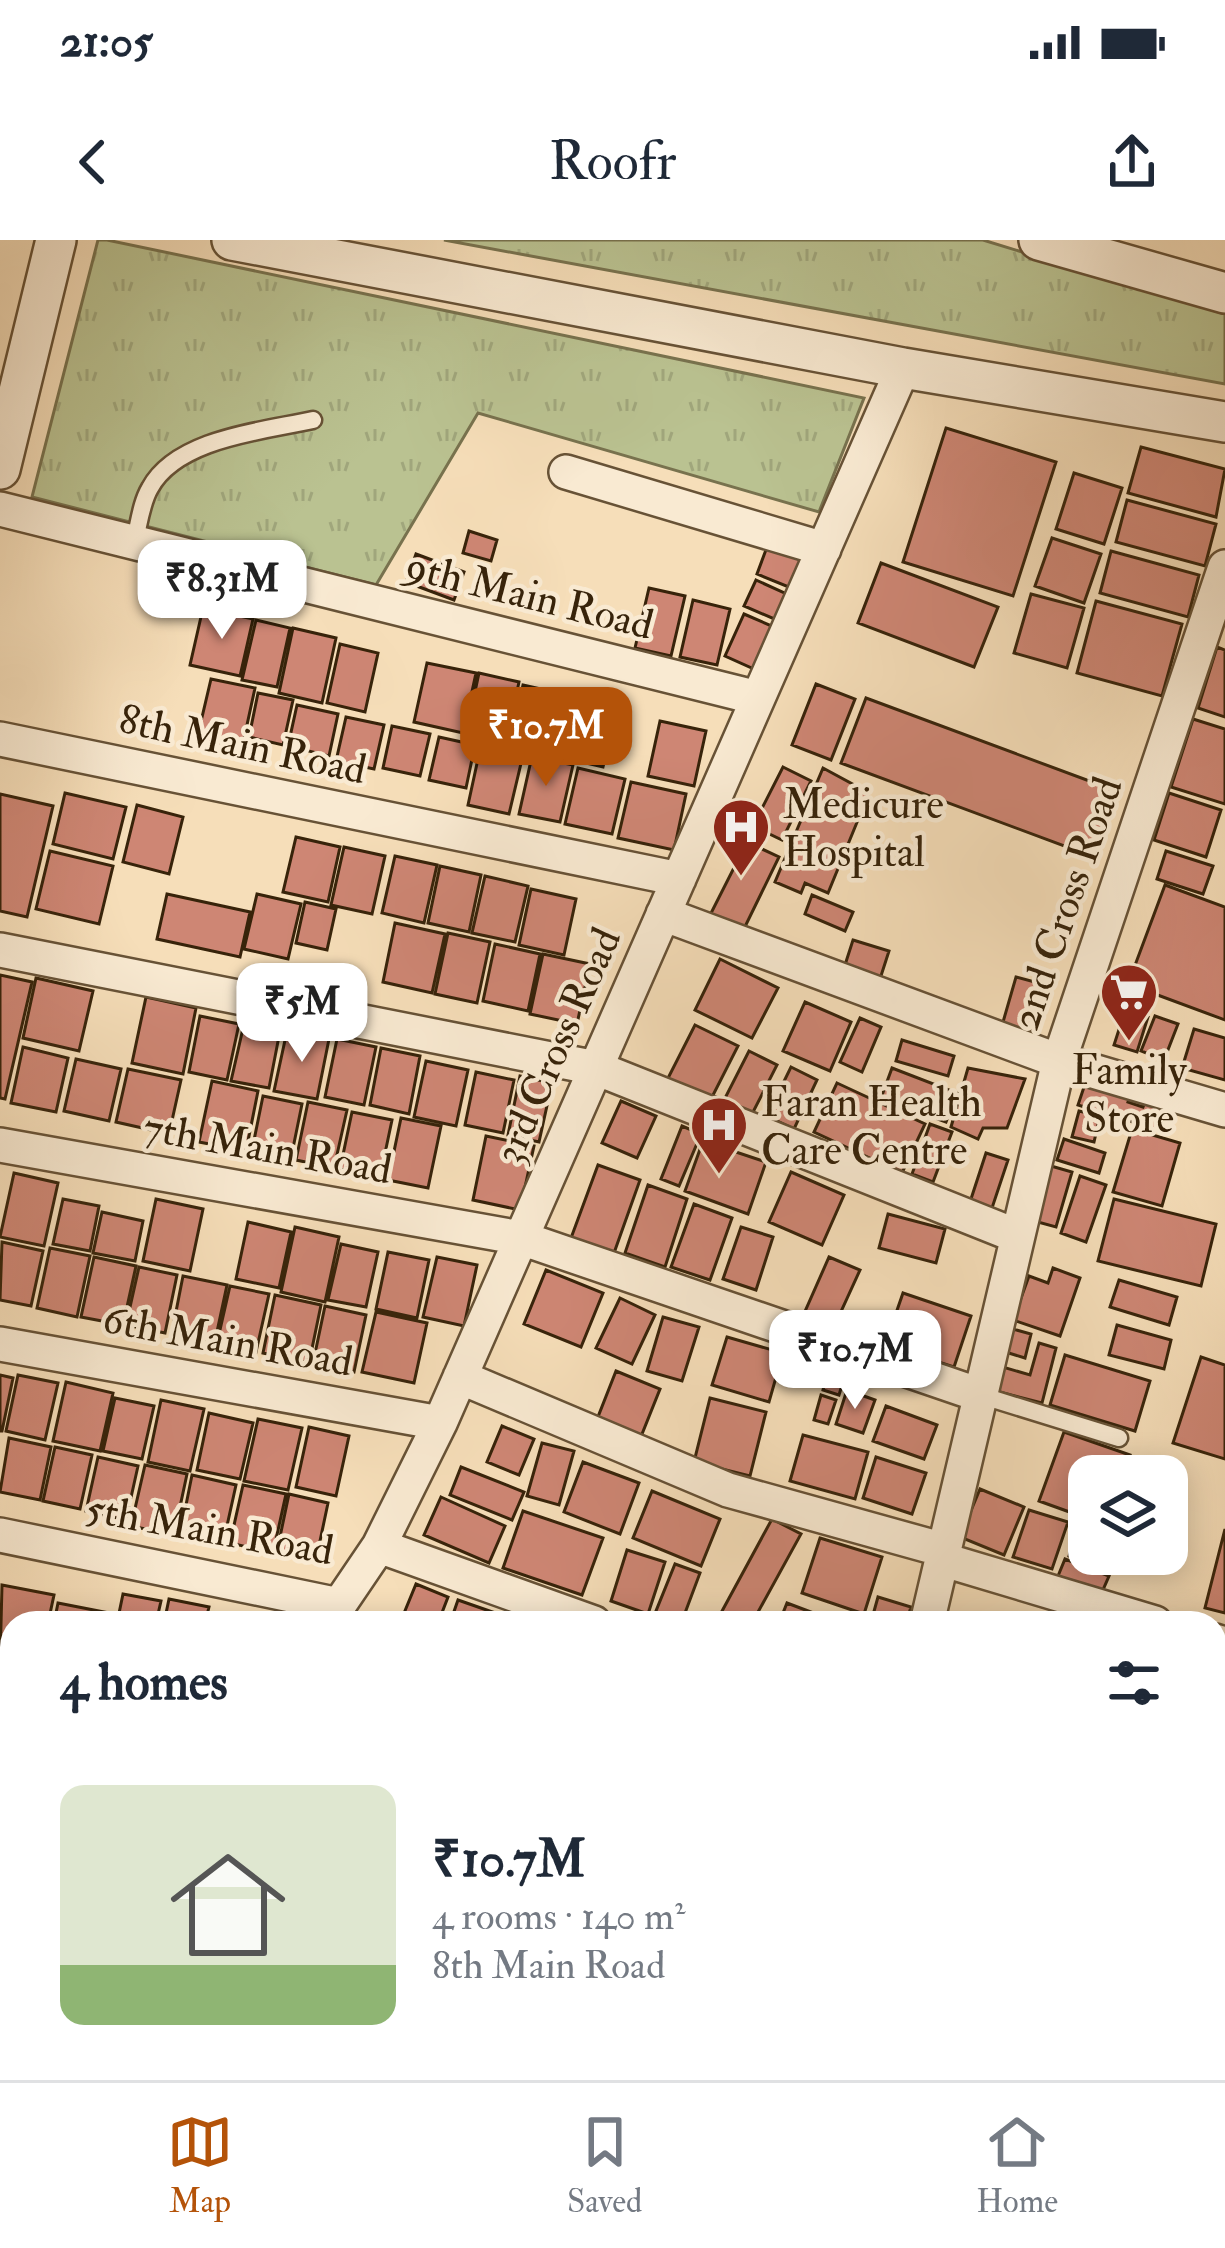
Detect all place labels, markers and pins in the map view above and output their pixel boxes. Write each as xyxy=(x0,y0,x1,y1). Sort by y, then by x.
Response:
pin: ₹8.31M xyxy=(124,540,320,642)
pin: ₹10.7M xyxy=(448,687,644,789)
place label: Medicure Hospital xyxy=(783,779,944,879)
hospital icon: Medicure Hospital xyxy=(710,796,772,878)
supermarket icon: Family Store xyxy=(1098,961,1160,1043)
pin: ₹5M xyxy=(244,963,360,1065)
place label: Family Store xyxy=(1071,1045,1187,1145)
place label: Faran Health Care Centre xyxy=(761,1077,982,1177)
hospital icon: Faran Health Care Centre xyxy=(688,1094,750,1176)
pin: ₹10.7M xyxy=(757,1310,953,1412)

